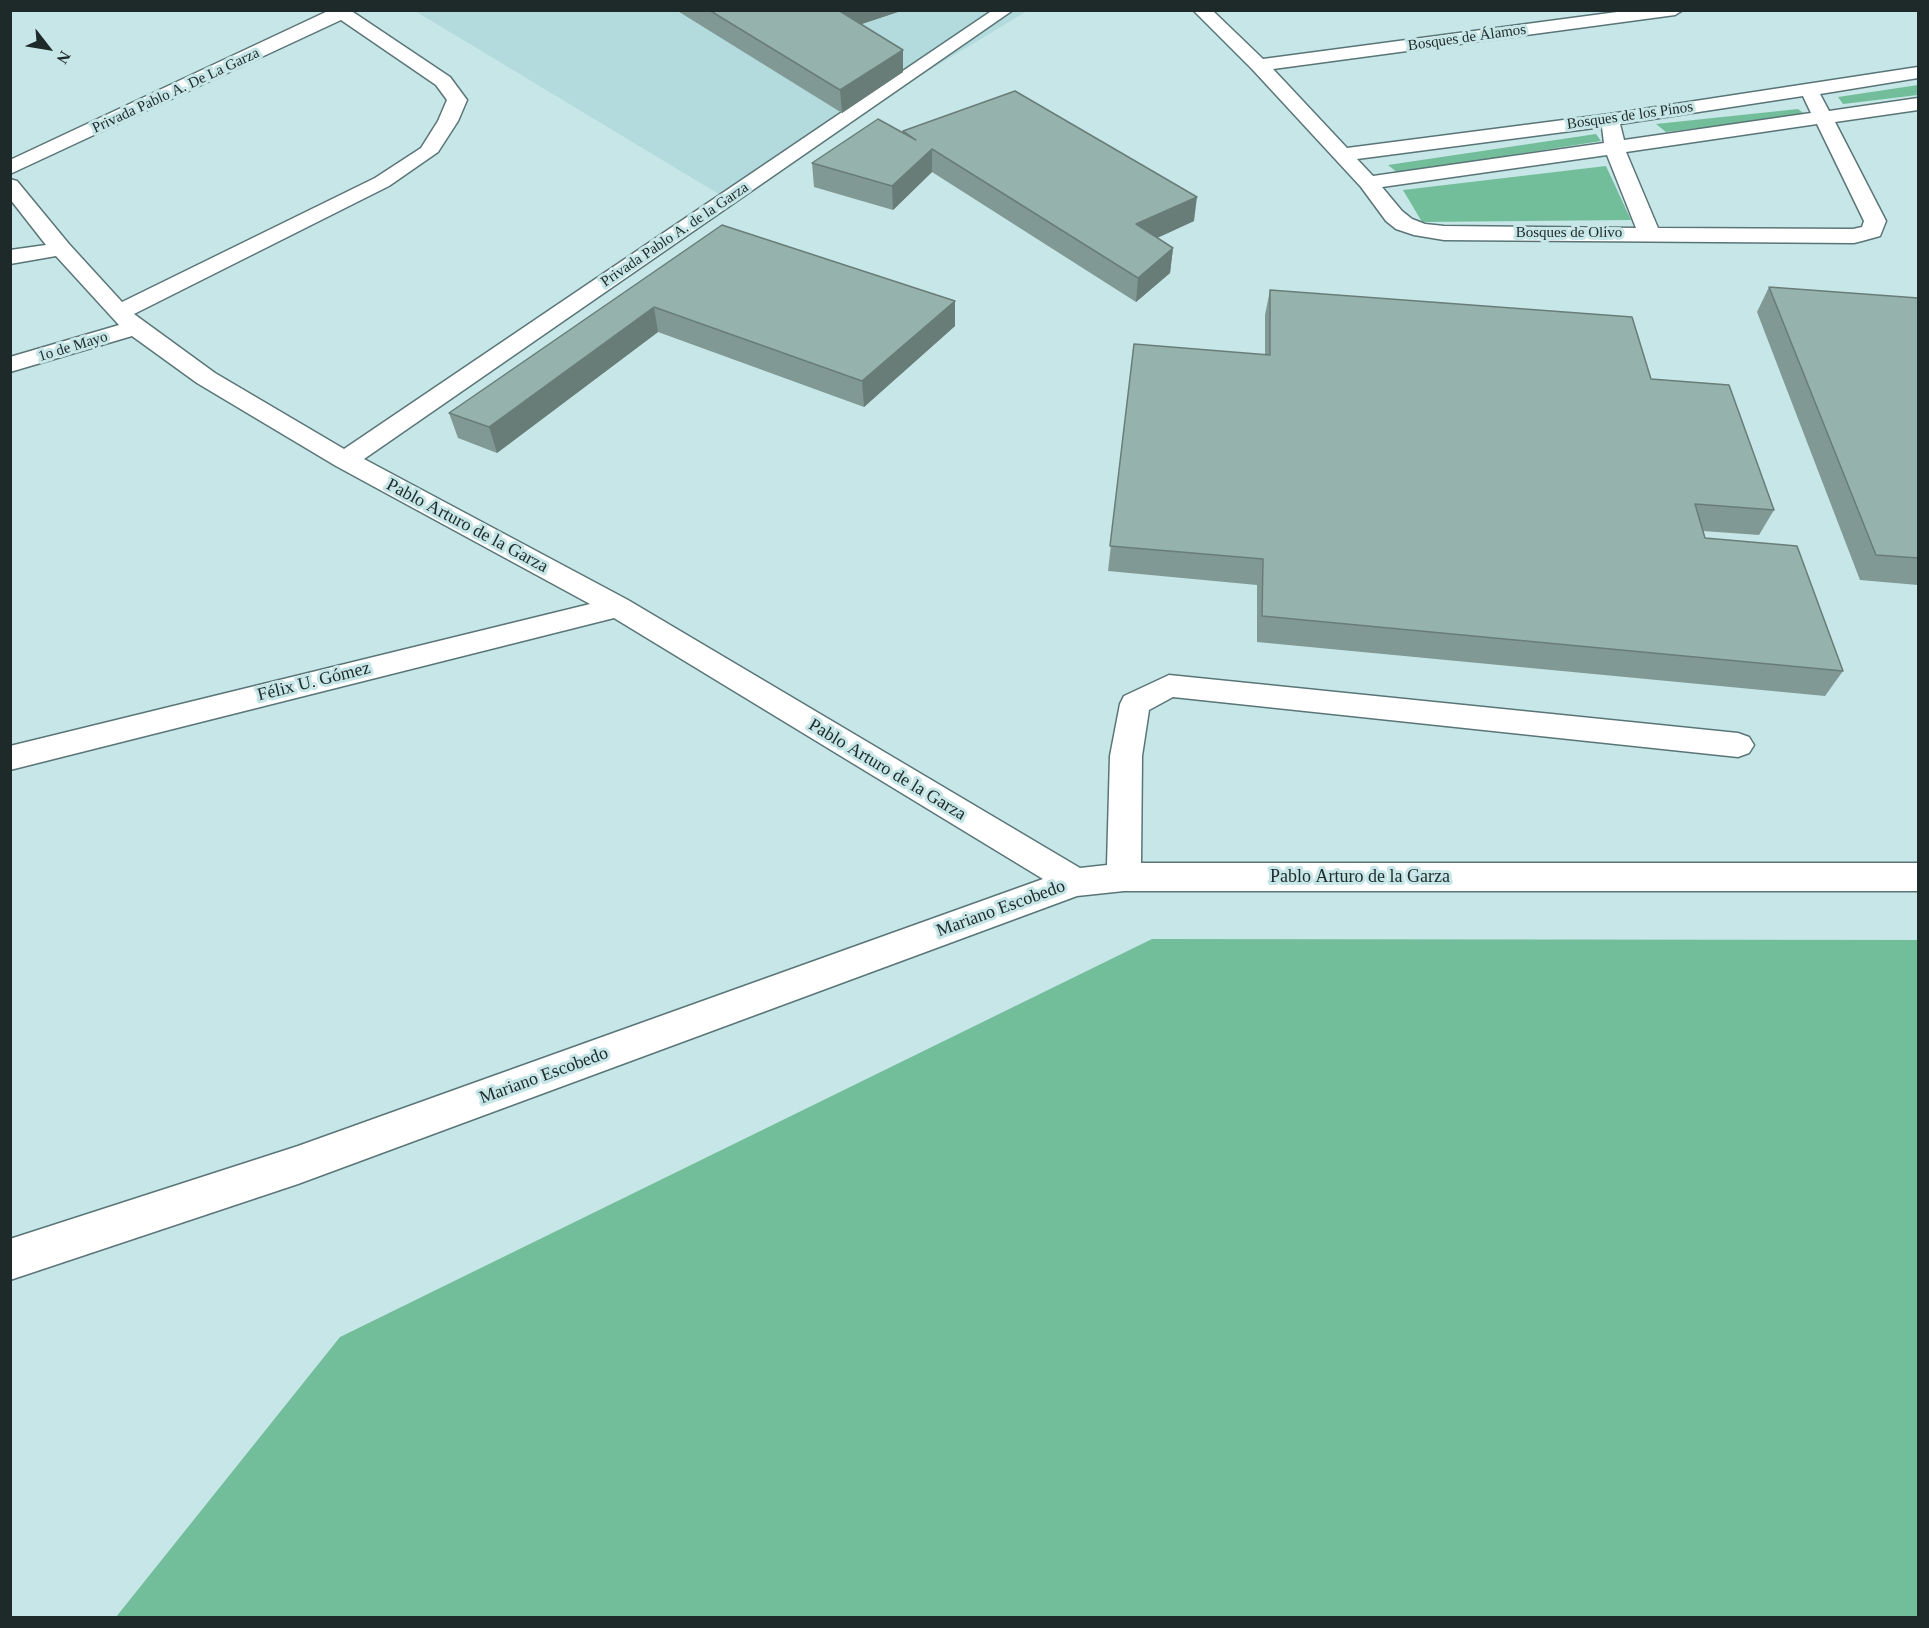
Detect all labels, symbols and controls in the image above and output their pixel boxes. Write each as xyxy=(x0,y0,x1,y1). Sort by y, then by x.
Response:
north arrow xyxy=(18,18,78,78)
street label: Bosques de Álamos xyxy=(1407,21,1527,55)
street label: Privada Pablo A. De La Garza xyxy=(90,44,262,138)
text: N xyxy=(54,48,74,67)
street label: Bosques de los Pinos xyxy=(1566,98,1694,134)
street label: Privada Pablo A. de la Garza xyxy=(598,179,752,291)
street label: Bosques de Olivo xyxy=(1516,224,1622,242)
street label: 1o de Mayo xyxy=(36,328,110,366)
street label: Pablo Arturo de la Garza xyxy=(382,474,552,578)
street label: Félix U. Gómez xyxy=(255,658,373,706)
street label: Pablo Arturo de la Garza xyxy=(804,714,970,826)
street label: Pablo Arturo de la Garza xyxy=(1270,866,1450,888)
street label: Mariano Escobedo xyxy=(934,876,1068,942)
street label: Mariano Escobedo xyxy=(477,1043,611,1109)

